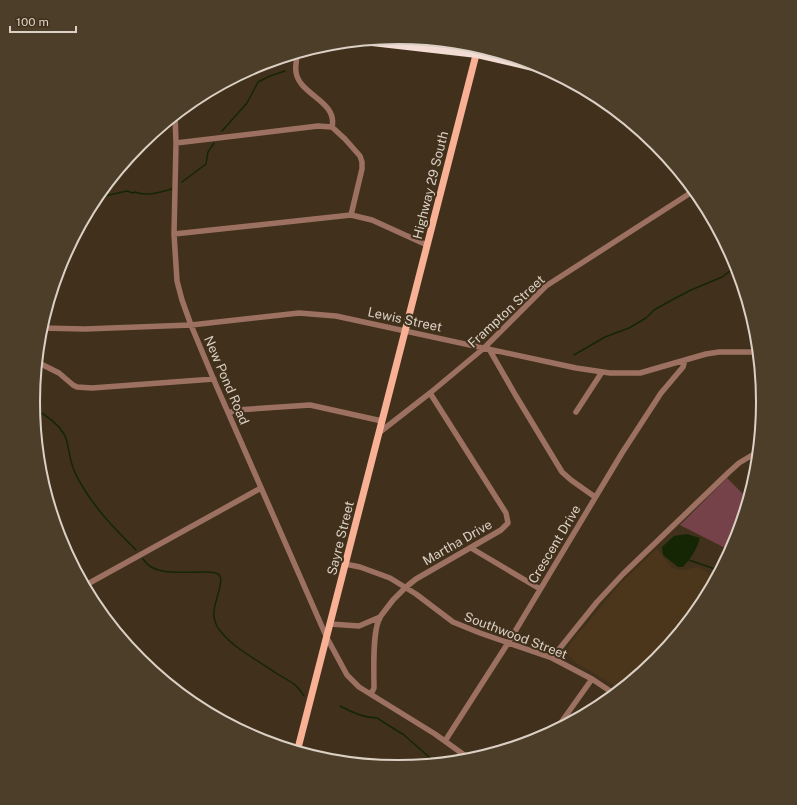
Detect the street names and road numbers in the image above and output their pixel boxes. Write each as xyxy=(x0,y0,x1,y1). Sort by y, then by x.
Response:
street label: Highway 29 South xyxy=(410,130,451,241)
street label: Frampton Street xyxy=(465,272,548,351)
street label: Lewis Street xyxy=(366,304,443,335)
street label: New Pond Road xyxy=(201,334,252,427)
street label: Sayre Street xyxy=(324,499,357,577)
street label: Crescent Drive xyxy=(525,502,584,586)
street label: Martha Drive xyxy=(420,517,495,568)
street label: Southwood Street xyxy=(462,609,570,662)

